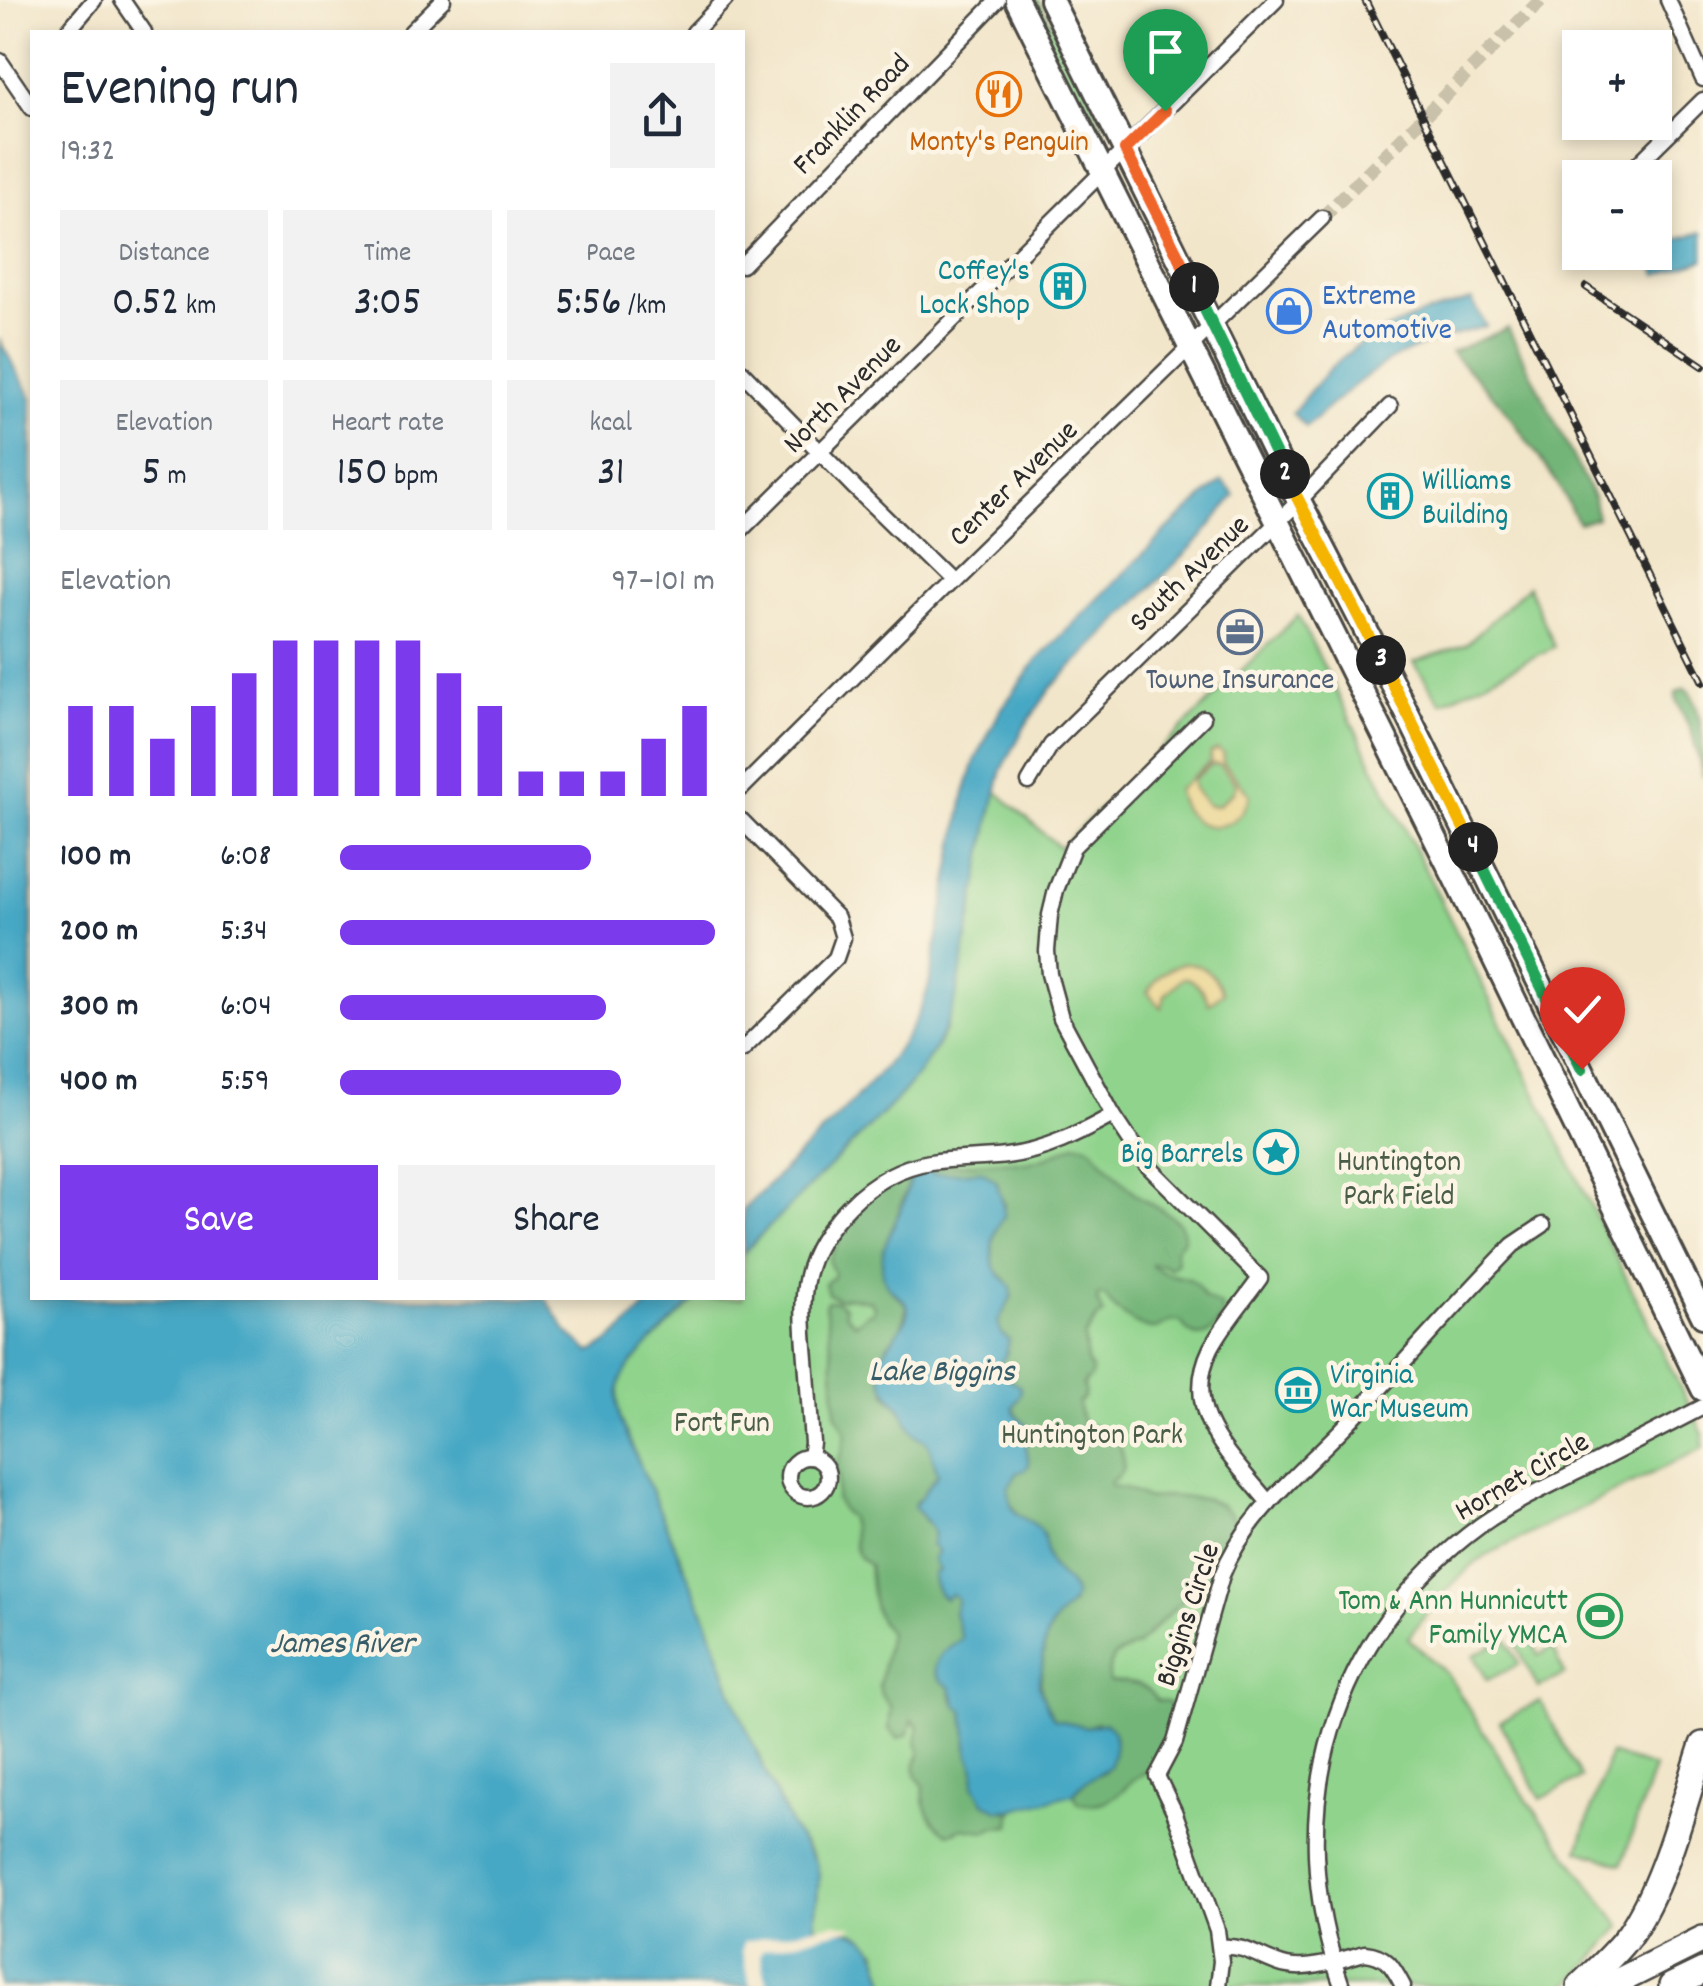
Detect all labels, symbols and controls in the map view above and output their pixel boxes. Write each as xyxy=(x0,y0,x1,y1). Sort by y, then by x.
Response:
pin xyxy=(1123,9,1208,112)
icon: arrive xyxy=(1138,24,1193,79)
map controls xyxy=(1562,30,1672,270)
button: + xyxy=(1562,30,1672,140)
street label: Franklin Road xyxy=(784,46,922,187)
text: Evening run xyxy=(60,53,299,132)
button: share xyxy=(610,63,715,168)
restaurant icon: Monty's Penguin xyxy=(976,71,1022,117)
place label: Monty's Penguin xyxy=(909,123,1089,166)
text: 19:32 xyxy=(60,130,115,176)
button: − xyxy=(1562,160,1672,270)
text: Distance xyxy=(118,235,210,275)
text: Time xyxy=(364,235,411,275)
text: Pace xyxy=(586,235,636,275)
place label: Coffey's Lock Shop xyxy=(919,252,1030,329)
pin: 1 xyxy=(1169,262,1219,312)
building icon: Coffey's Lock Shop xyxy=(1040,263,1086,309)
text: 1 xyxy=(1191,267,1197,307)
text: 0.52 xyxy=(112,275,179,335)
text: 3:05 xyxy=(354,275,421,335)
text: 5:56 xyxy=(555,275,621,335)
place label: Extreme Automotive xyxy=(1322,277,1452,354)
text: km xyxy=(179,288,217,328)
text: /km xyxy=(621,288,667,328)
shop icon: Extreme Automotive xyxy=(1266,288,1312,334)
street label: North Avenue xyxy=(775,327,914,466)
text: Elevation xyxy=(115,405,213,445)
text: Heart rate xyxy=(331,405,444,445)
text: kcal xyxy=(590,405,632,445)
street label: Center Avenue xyxy=(940,412,1090,558)
text: 5 xyxy=(142,445,161,505)
text: 150 xyxy=(336,445,388,505)
text: 31 xyxy=(597,445,625,505)
pin: 2 xyxy=(1260,449,1310,499)
text: 2 xyxy=(1279,454,1291,494)
text: m xyxy=(161,458,187,498)
text: bpm xyxy=(388,458,439,498)
place label: Williams Building xyxy=(1422,462,1512,539)
building icon: Williams Building xyxy=(1367,473,1413,519)
street label: South Avenue xyxy=(1121,507,1261,644)
text: Elevation xyxy=(60,560,171,606)
text: 97–101 m xyxy=(611,560,715,606)
office icon: Towne Insurance xyxy=(1217,609,1263,655)
pin: 3 xyxy=(1356,635,1406,685)
text: 3 xyxy=(1375,640,1387,680)
place label: Towne Insurance xyxy=(1146,661,1334,704)
pin: 4 xyxy=(1448,822,1498,872)
text: 4 xyxy=(1467,827,1479,867)
text: 100 m xyxy=(60,835,131,881)
text: 6:08 xyxy=(220,835,271,881)
text: 200 m xyxy=(60,910,138,956)
text: 5:34 xyxy=(220,910,268,956)
pin xyxy=(1540,967,1625,1070)
icon: check xyxy=(1555,982,1610,1037)
text: 300 m xyxy=(60,985,138,1031)
text: 6:04 xyxy=(220,985,272,1031)
text: 400 m xyxy=(60,1060,137,1106)
text: 5:59 xyxy=(220,1060,270,1106)
place icon: Big Barrels xyxy=(1253,1129,1299,1175)
place label: Big Barrels xyxy=(1121,1135,1244,1178)
park label: Huntington Park Field xyxy=(1337,1143,1461,1220)
button: Save xyxy=(60,1165,378,1280)
button: Share xyxy=(398,1165,715,1280)
water label: Lake Biggins xyxy=(869,1351,1016,1397)
place label: Virginia War Museum xyxy=(1330,1356,1469,1433)
museum icon: Virginia War Museum xyxy=(1275,1367,1321,1413)
park label: Fort Fun xyxy=(674,1404,770,1447)
park label: Huntington Park xyxy=(1001,1416,1183,1459)
street label: Hornet Circle xyxy=(1448,1423,1598,1535)
street label: Biggins Circle xyxy=(1147,1538,1234,1693)
place label: Tom & Ann Hunnicutt Family YMCA xyxy=(1338,1582,1568,1659)
sports icon: Tom & Ann Hunnicutt Family YMCA xyxy=(1577,1593,1623,1639)
water label: James River xyxy=(270,1623,417,1669)

